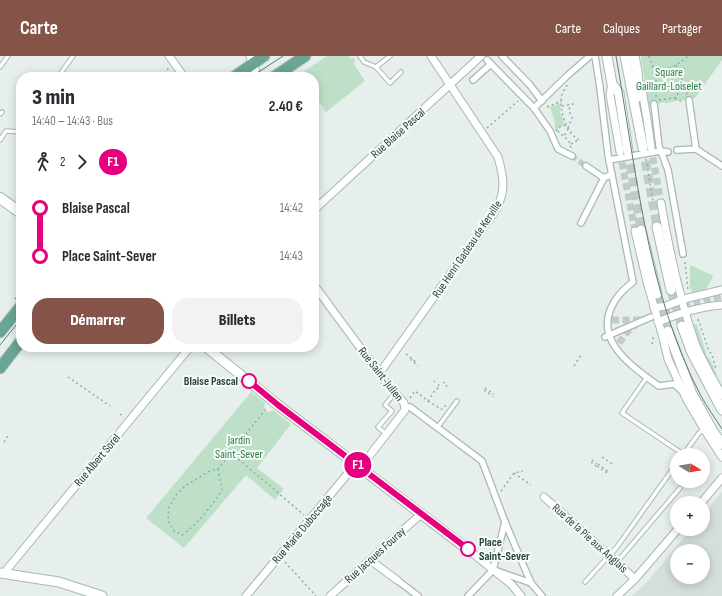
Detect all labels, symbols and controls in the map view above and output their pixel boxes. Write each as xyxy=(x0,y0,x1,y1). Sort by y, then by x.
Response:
text: Carte xyxy=(20,17,58,40)
text: Carte xyxy=(555,20,581,37)
text: Calques xyxy=(603,20,640,37)
text: Partager xyxy=(662,20,702,37)
park label: Square Gaillard-Loiselet xyxy=(636,65,702,94)
text: 3 min xyxy=(32,84,75,111)
text: 2.40 € xyxy=(269,97,303,116)
street label: Rue Blaise Pascal xyxy=(368,105,429,162)
text: 14:40 – 14:43 · Bus xyxy=(32,113,113,129)
icon: walk xyxy=(32,151,54,173)
icon: forward xyxy=(71,151,93,173)
text: F1 xyxy=(107,153,119,170)
text: 2 xyxy=(60,154,65,170)
street label: Rue Henri Gadeau de Kerville xyxy=(429,198,506,301)
text: Blaise Pascal xyxy=(62,199,130,218)
text: 14:42 xyxy=(280,200,303,216)
text: Place Saint-Sever xyxy=(62,247,157,266)
text: 14:43 xyxy=(280,248,303,264)
button: Démarrer xyxy=(32,298,164,344)
button: Billets xyxy=(172,298,303,344)
street label: Rue Saint-Julien xyxy=(355,344,407,405)
marker: Blaise Pascal xyxy=(241,373,257,389)
place label: Blaise Pascal xyxy=(184,374,238,389)
street label: Rue Albert Sorel xyxy=(71,431,124,490)
park label: Jardin Saint-Sever xyxy=(215,433,263,462)
north arrow xyxy=(670,448,710,488)
map controls xyxy=(670,448,710,584)
line badge: F1 xyxy=(340,452,376,478)
text: F1 xyxy=(352,456,364,473)
street label: Rue Marie Duboccage xyxy=(269,491,336,567)
button: + xyxy=(670,496,710,536)
street label: Rue de la Pie aux Anglais xyxy=(549,500,631,576)
street label: Rue Jacques Fouray xyxy=(342,524,409,587)
place label: Place Saint-Sever xyxy=(479,535,530,564)
marker: Place Saint-Sever xyxy=(460,541,476,557)
button: − xyxy=(670,544,710,584)

